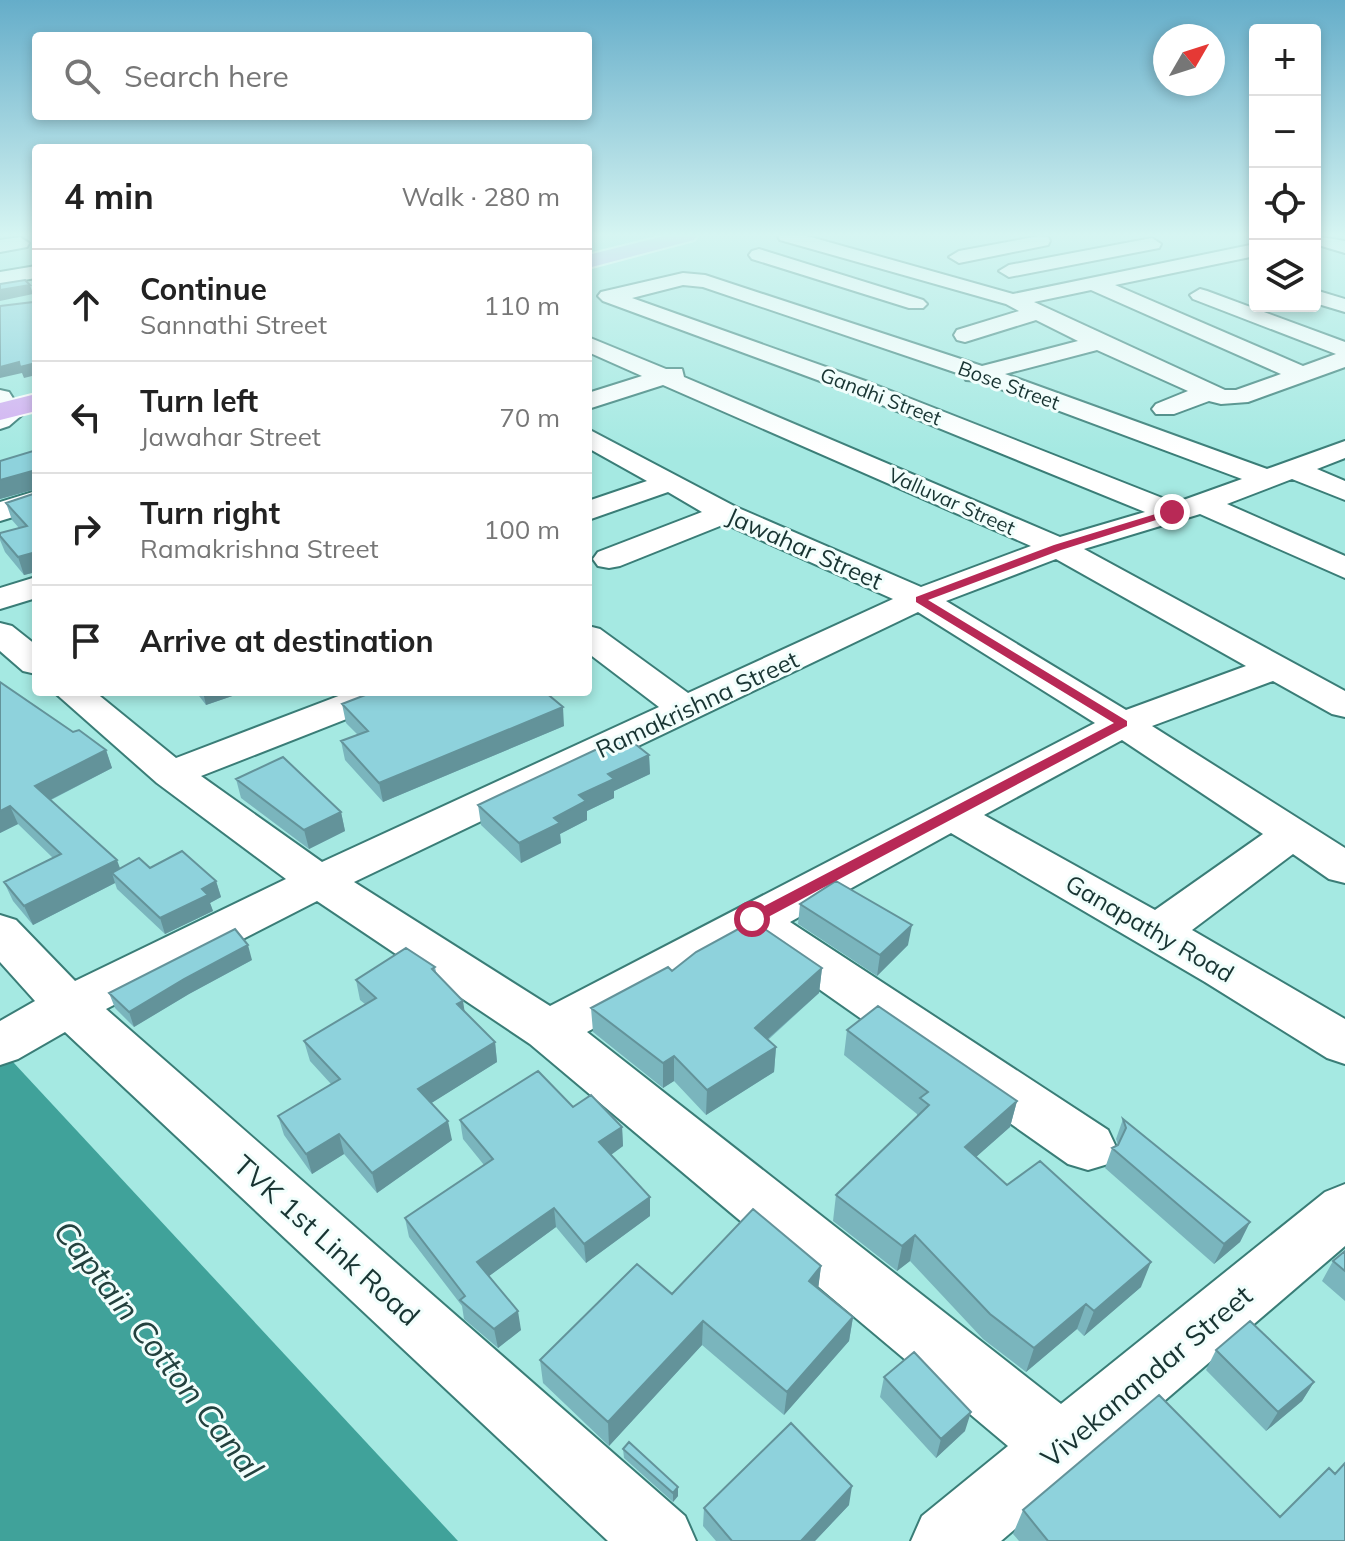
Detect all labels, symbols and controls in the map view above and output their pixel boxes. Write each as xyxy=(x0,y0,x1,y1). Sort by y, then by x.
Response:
north arrow xyxy=(1153,24,1225,96)
map controls xyxy=(1249,24,1321,312)
button: + xyxy=(1249,24,1321,96)
search box xyxy=(32,32,592,120)
icon: search xyxy=(60,54,104,98)
text: Search here xyxy=(124,57,289,95)
button: − xyxy=(1249,96,1321,168)
button: locate xyxy=(1249,168,1321,240)
text: 4 min xyxy=(64,175,154,218)
text: Walk · 280 m xyxy=(401,180,560,213)
button: layers xyxy=(1249,240,1321,312)
text: Continue xyxy=(140,270,267,308)
icon: ahead xyxy=(64,283,108,327)
text: 110 m xyxy=(484,289,560,322)
text: Sannathi Street xyxy=(140,308,327,341)
street label: Bose Street xyxy=(955,355,1063,415)
street label: Gandhi Street xyxy=(817,362,945,430)
text: Turn left xyxy=(140,382,258,420)
icon: left xyxy=(64,395,108,439)
text: 70 m xyxy=(499,401,560,434)
text: Jawahar Street xyxy=(140,420,321,453)
street label: Valluvar Street xyxy=(885,462,1019,540)
text: Turn right xyxy=(140,494,280,532)
route end xyxy=(1154,494,1190,530)
street label: Jawahar Street xyxy=(723,500,887,596)
icon: right xyxy=(64,507,108,551)
text: 100 m xyxy=(484,513,560,546)
text: Ramakrishna Street xyxy=(140,532,379,565)
icon: arrive xyxy=(64,619,108,663)
text: Arrive at destination xyxy=(140,622,434,660)
street label: Ramakrishna Street xyxy=(591,644,803,764)
street label: Ganapathy Road xyxy=(1060,868,1240,988)
route start xyxy=(734,901,770,937)
street label: TVK 1st Link Road xyxy=(227,1147,427,1333)
water label: Captain Cotton Canal xyxy=(46,1212,273,1486)
street label: Vivekanandar Street xyxy=(1033,1277,1259,1475)

